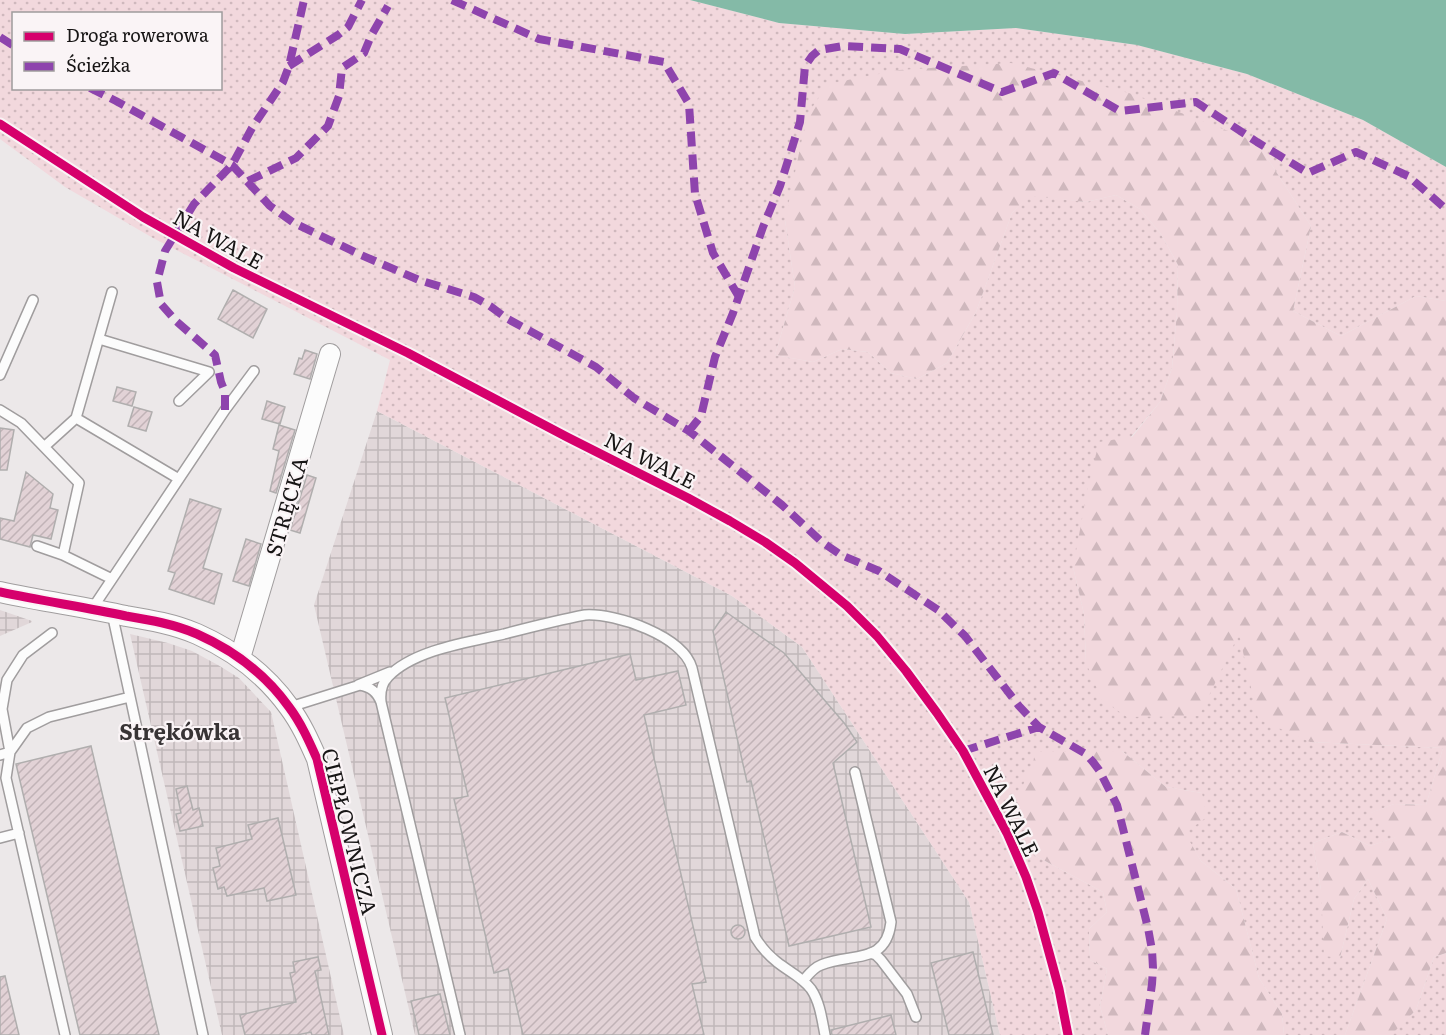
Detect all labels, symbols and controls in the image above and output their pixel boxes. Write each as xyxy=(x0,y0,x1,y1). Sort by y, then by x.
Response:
legend xyxy=(12,12,222,90)
text: Droga rowerowa xyxy=(66,21,209,48)
text: Ścieżka xyxy=(66,51,131,78)
street label: NA WALE xyxy=(168,200,270,276)
street label: NA WALE xyxy=(600,423,702,495)
street label: STRĘCKA xyxy=(256,452,314,559)
district label: Strękówka xyxy=(119,714,241,747)
street label: CIEPŁOWNICZA xyxy=(315,744,387,918)
street label: NA WALE xyxy=(977,759,1049,861)

